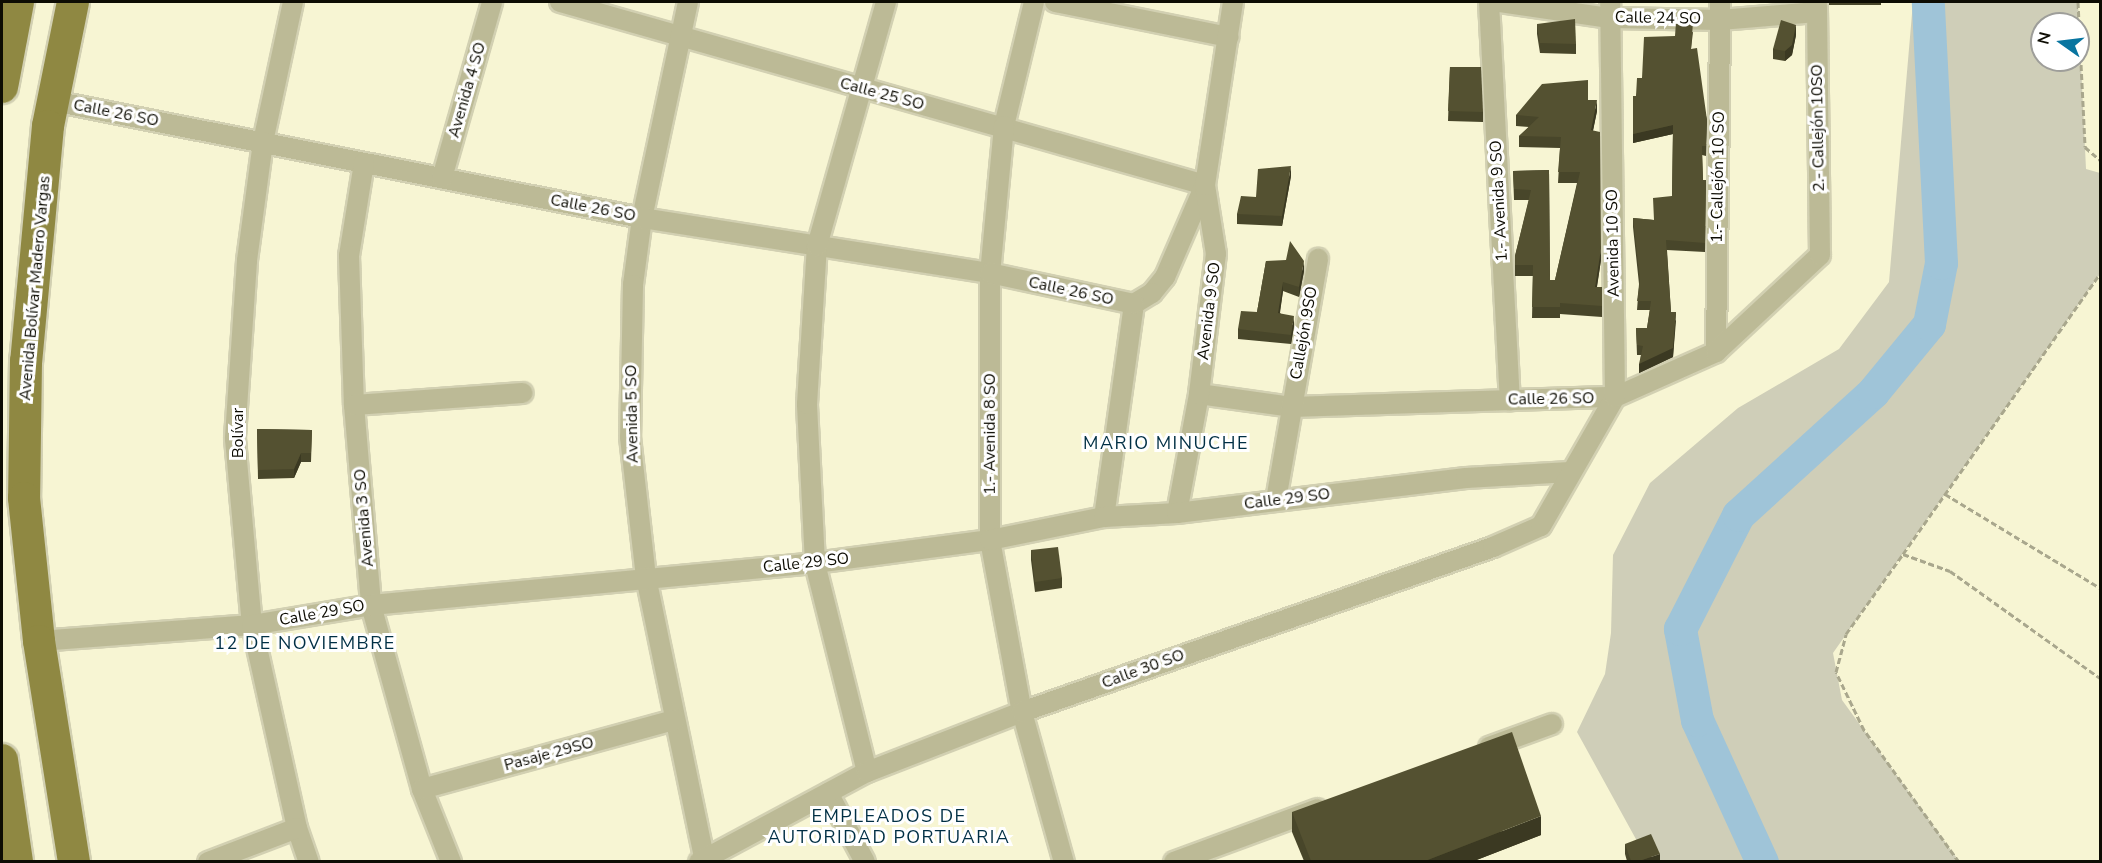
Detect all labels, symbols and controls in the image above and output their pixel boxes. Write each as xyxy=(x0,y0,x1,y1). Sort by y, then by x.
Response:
street label: Calle 24 SO xyxy=(1615,8,1701,28)
north arrow xyxy=(2030,12,2090,72)
text: N xyxy=(2032,30,2057,47)
street label: Avenida 4 SO xyxy=(444,40,490,140)
street label: 2.- Callejón 10SO xyxy=(1807,64,1829,192)
street label: Calle 25 SO xyxy=(838,74,926,114)
street label: Calle 26 SO xyxy=(72,95,160,131)
street label: 1.- Callejón 10 SO xyxy=(1707,111,1729,243)
street label: 1.- Avenida 9 SO xyxy=(1486,140,1512,262)
street label: Avenida Bolívar Madero Vargas xyxy=(16,175,54,401)
street label: Avenida 10 SO xyxy=(1602,189,1624,297)
street label: Calle 26 SO xyxy=(549,190,637,226)
street label: Avenida 9 SO xyxy=(1193,261,1225,361)
street label: Calle 26 SO xyxy=(1027,273,1115,309)
street label: Callejón 9SO xyxy=(1286,285,1322,381)
street label: Avenida 5 SO xyxy=(622,365,642,463)
street label: 1.- Avenida 8 SO xyxy=(980,373,1000,495)
street label: Calle 26 SO xyxy=(1508,389,1594,409)
street label: Bolívar xyxy=(228,408,248,458)
district label: MARIO MINUCHE xyxy=(1083,432,1249,454)
street label: Avenida 3 SO xyxy=(350,468,378,568)
street label: Calle 29 SO xyxy=(1243,484,1331,514)
street label: Calle 29 SO xyxy=(762,549,850,577)
street label: Calle 29 SO xyxy=(278,596,366,630)
district label: 12 DE NOVIEMBRE xyxy=(214,632,396,654)
street label: Calle 30 SO xyxy=(1099,645,1187,693)
street label: Pasaje 29SO xyxy=(502,733,596,775)
district label: EMPLEADOS DE AUTORIDAD PORTUARIA xyxy=(768,806,1010,848)

